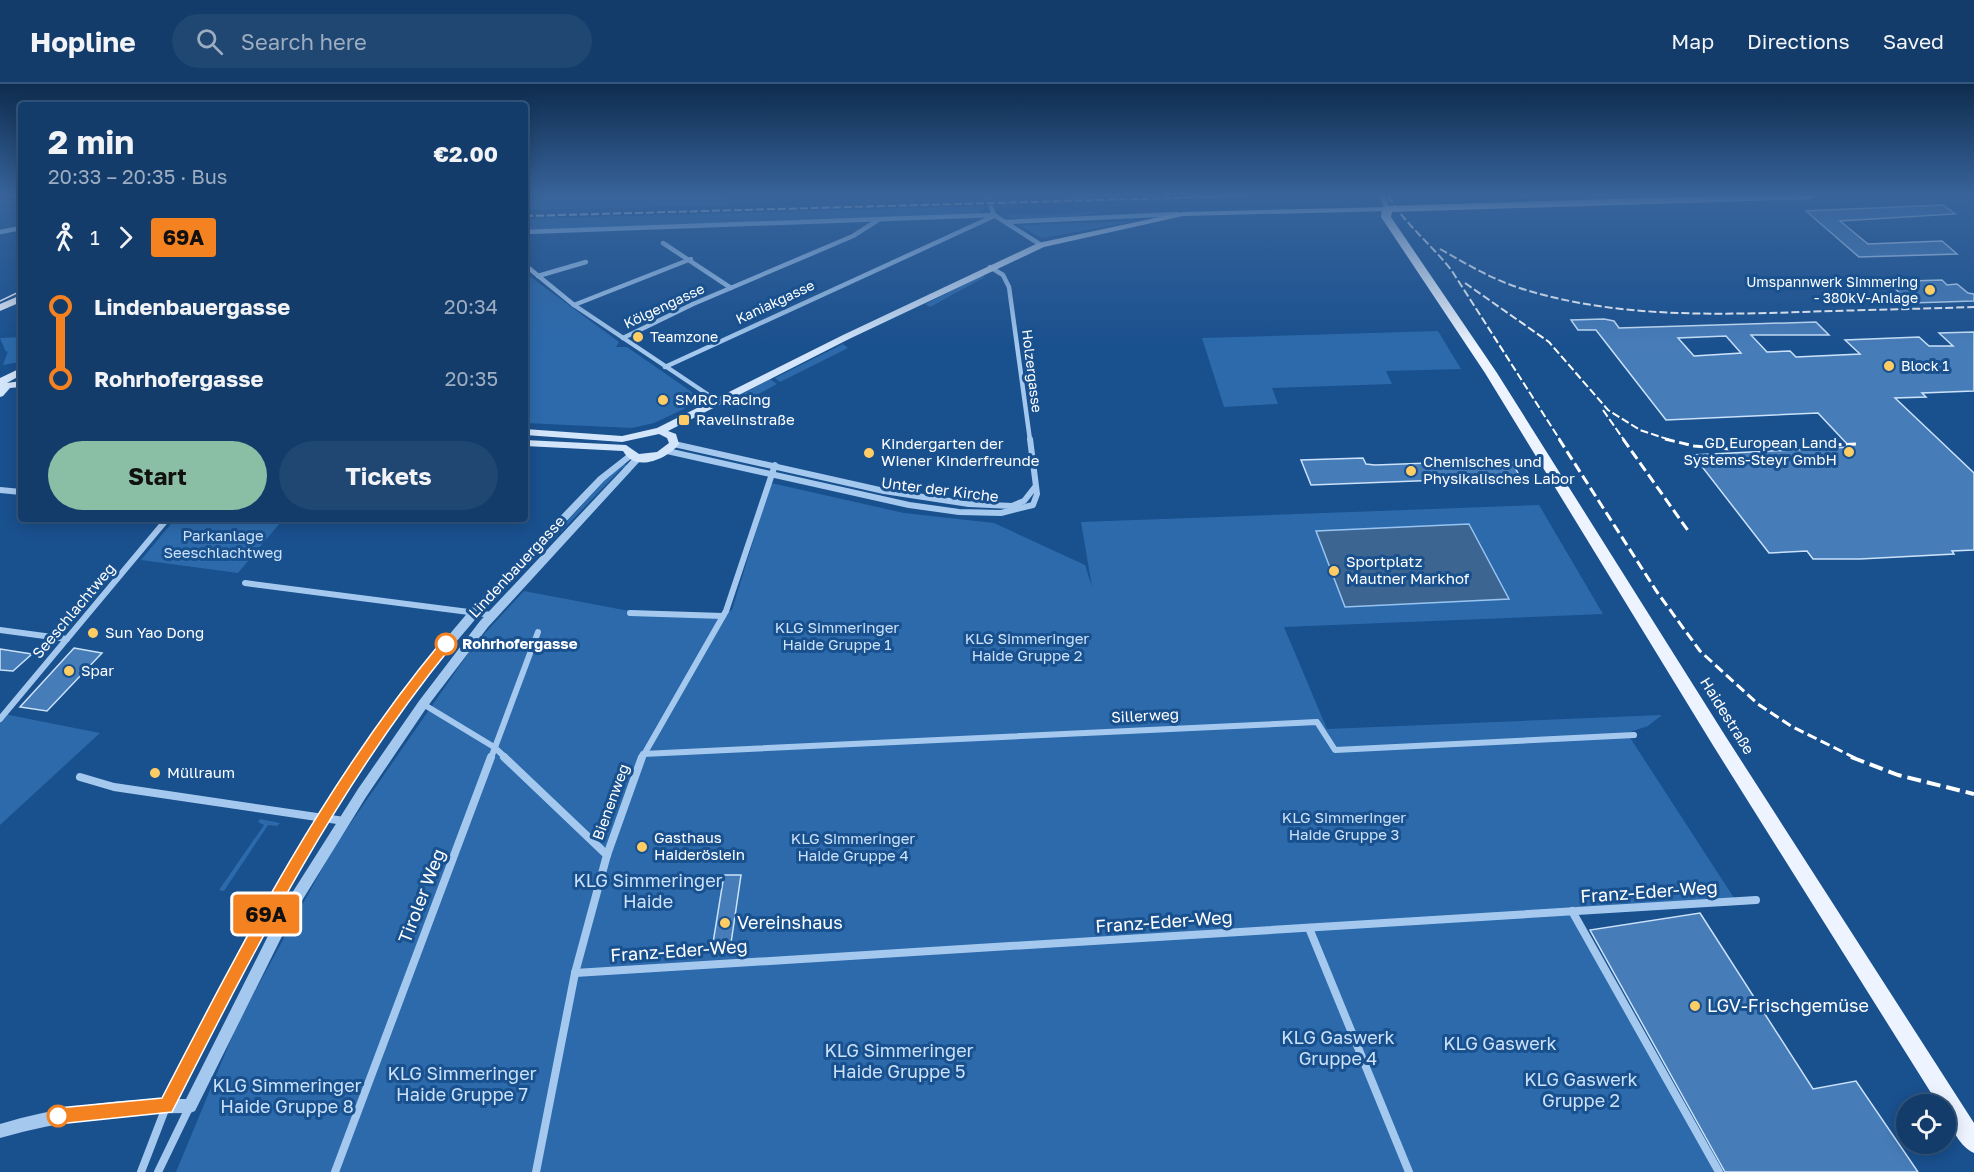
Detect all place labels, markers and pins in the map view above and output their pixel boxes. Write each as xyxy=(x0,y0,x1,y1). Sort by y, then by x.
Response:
place label: Umspannwerk Simmering - 380kV-Anlage xyxy=(1746,273,1918,306)
marker: Umspannwerk Simmering - 380kV-Anlage xyxy=(1923,283,1937,297)
place label: Teamzone xyxy=(650,328,718,345)
marker: Teamzone xyxy=(631,330,645,344)
place label: Block 1 xyxy=(1901,357,1949,374)
marker: Block 1 xyxy=(1882,359,1896,373)
place label: SMRC Racing xyxy=(675,390,771,408)
marker: SMRC Racing xyxy=(656,393,670,407)
place label: Ravelinstraße xyxy=(696,410,795,428)
marker: Ravelinstraße xyxy=(677,413,691,427)
place label: GD European Land Systems-Steyr GmbH xyxy=(1683,433,1837,468)
place label: Kindergarten der Wiener Kinderfreunde xyxy=(881,434,1040,469)
marker: GD European Land Systems-Steyr GmbH xyxy=(1842,445,1856,459)
marker: Kindergarten der Wiener Kinderfreunde xyxy=(862,446,876,460)
place label: Chemisches und Physikalisches Labor xyxy=(1423,452,1575,487)
marker: Chemisches und Physikalisches Labor xyxy=(1404,464,1418,478)
place label: Sportplatz Mautner Markhof xyxy=(1346,552,1470,587)
marker: Sportplatz Mautner Markhof xyxy=(1327,564,1341,578)
place label: Sun Yao Dong xyxy=(105,623,204,641)
marker: Sun Yao Dong xyxy=(86,626,100,640)
marker: Rohrhofergasse xyxy=(435,633,457,655)
place label: Rohrhofergasse xyxy=(462,634,578,652)
place label: Spar xyxy=(81,661,114,679)
marker: Spar xyxy=(62,664,76,678)
place label: Müllraum xyxy=(167,763,235,781)
marker: Müllraum xyxy=(148,766,162,780)
place label: Gasthaus Haideröslein xyxy=(654,828,745,863)
marker: Gasthaus Haideröslein xyxy=(635,840,649,854)
place label: Vereinshaus xyxy=(737,911,843,933)
marker: Vereinshaus xyxy=(718,916,732,930)
place label: LGV-Frischgemüse xyxy=(1707,994,1869,1016)
marker: LGV-Frischgemüse xyxy=(1688,999,1702,1013)
unlabelled marker xyxy=(47,1105,69,1127)

